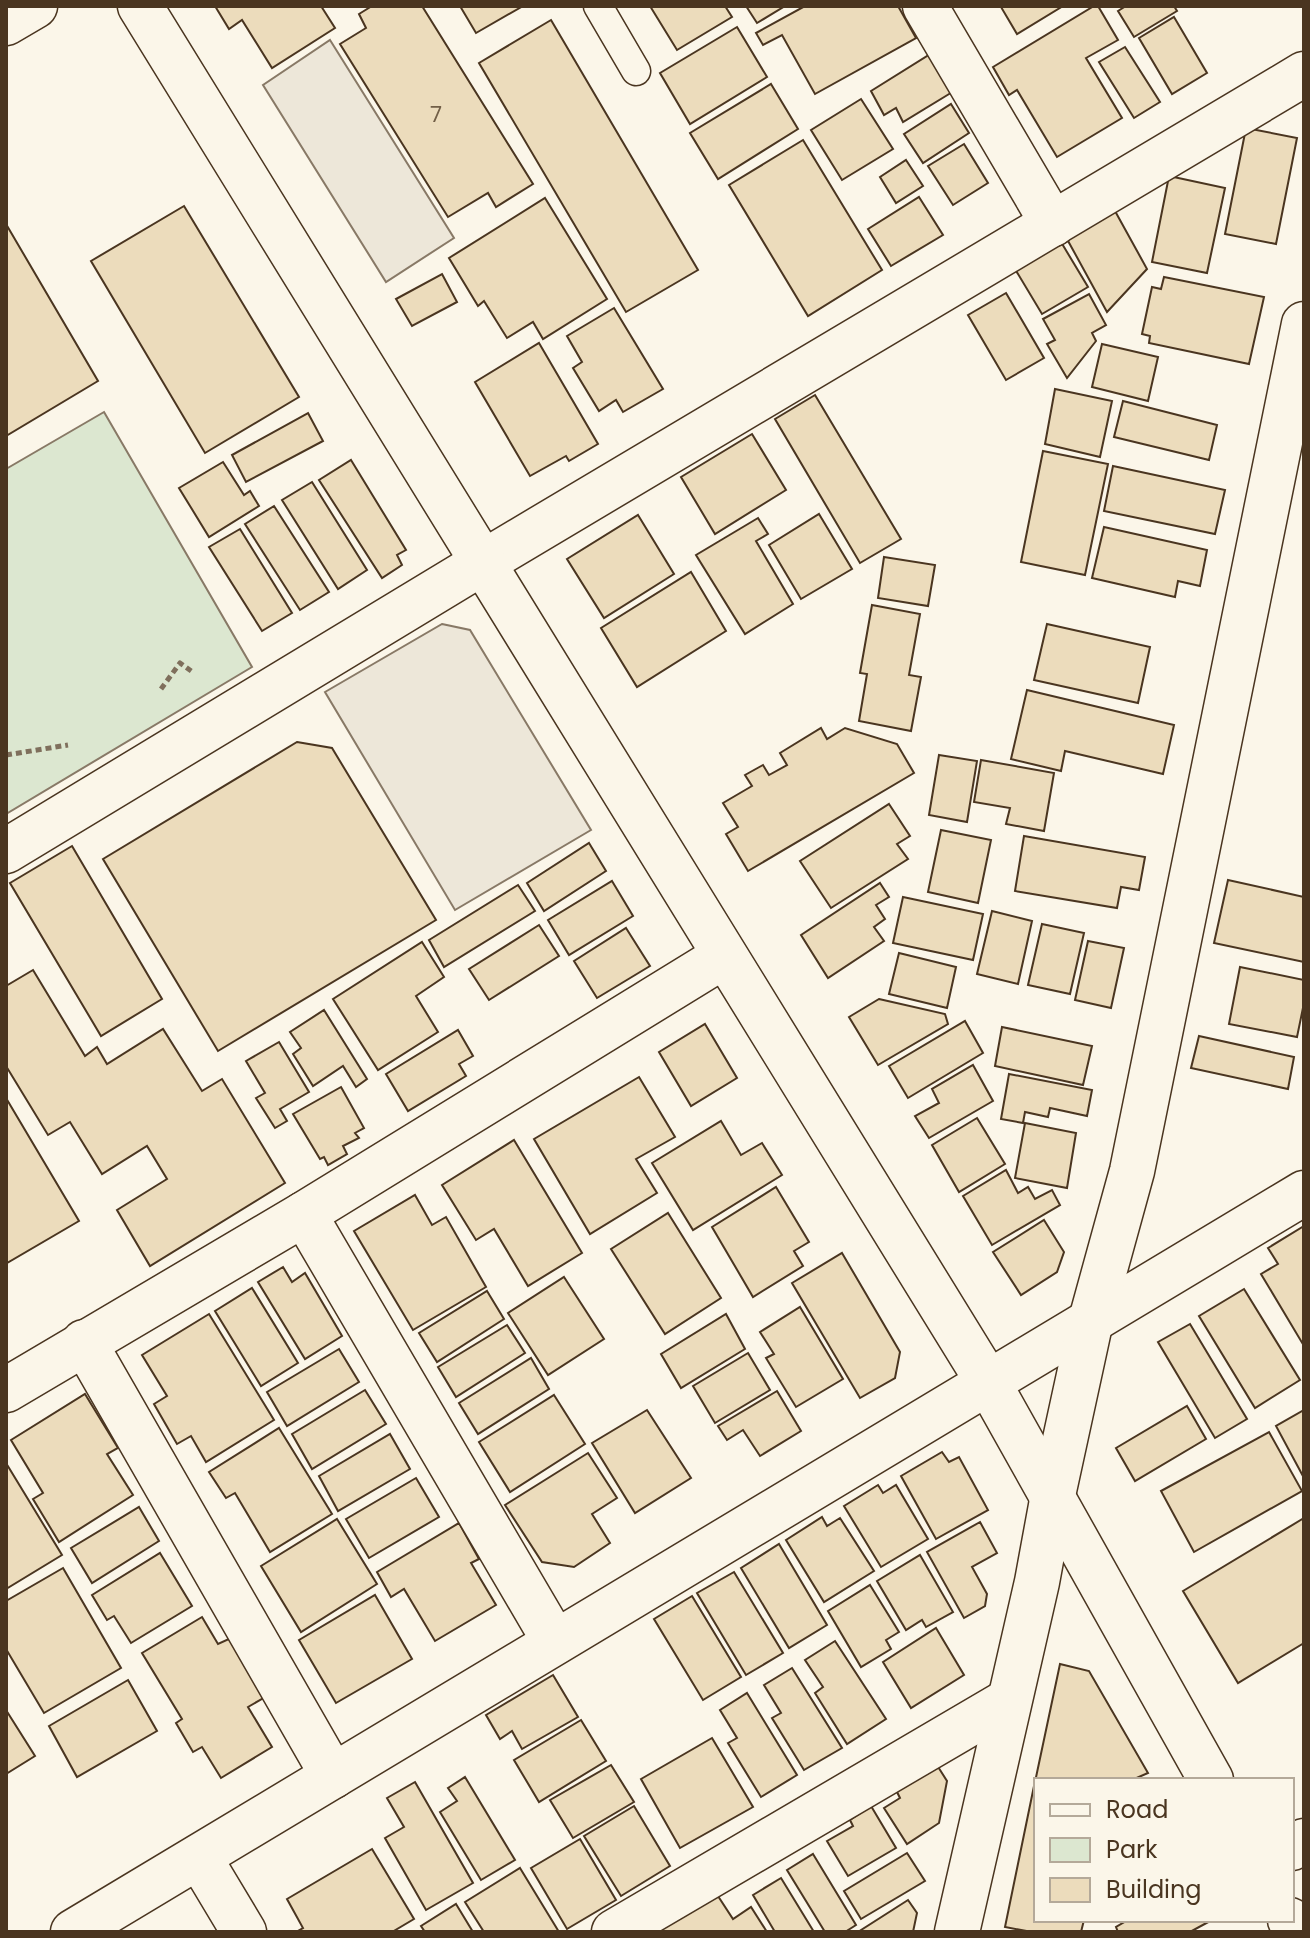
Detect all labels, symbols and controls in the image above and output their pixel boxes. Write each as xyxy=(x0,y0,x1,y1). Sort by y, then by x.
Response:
house number: 7 xyxy=(430,99,442,130)
legend xyxy=(1034,1778,1294,1922)
text: Road xyxy=(1106,1793,1168,1826)
text: Park xyxy=(1106,1833,1158,1866)
text: Building xyxy=(1106,1873,1202,1906)

